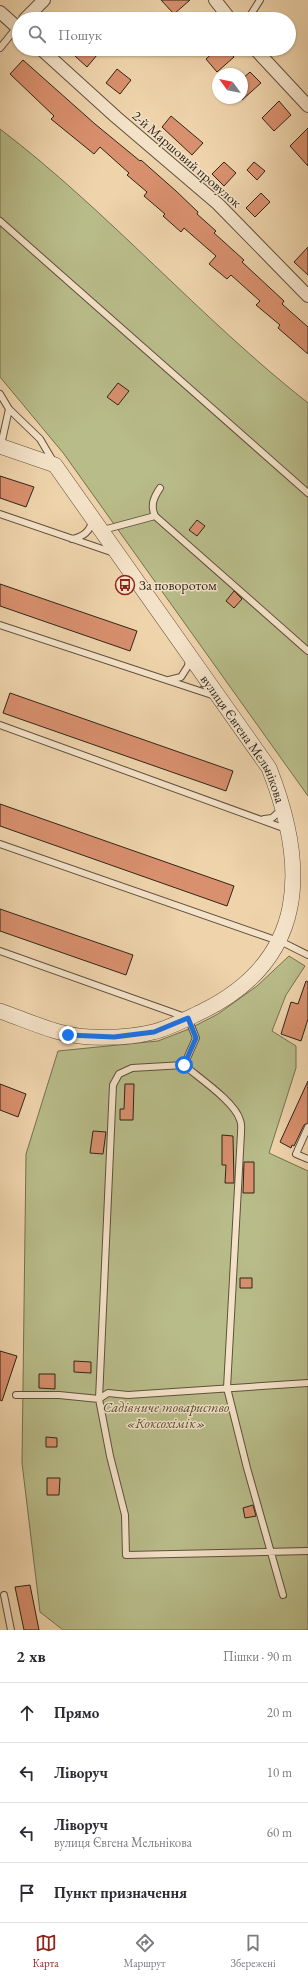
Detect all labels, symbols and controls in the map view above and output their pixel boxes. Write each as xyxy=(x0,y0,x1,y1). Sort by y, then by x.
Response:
search box xyxy=(12,12,296,56)
icon: search xyxy=(26,23,48,45)
text: Пошук xyxy=(58,25,102,44)
north arrow xyxy=(212,68,248,104)
street label: 2-й Маршовий провулок xyxy=(129,107,246,212)
bus stop icon: За поворотом xyxy=(114,574,136,596)
place label: За поворотом xyxy=(139,576,217,594)
street label: вулиця Євгена Мельнікова xyxy=(197,671,290,805)
route end xyxy=(59,1026,77,1044)
route start xyxy=(175,1056,193,1074)
park label: Садівниче товариство «Коксохімік» xyxy=(103,1398,230,1432)
text: 2 хв xyxy=(16,1645,46,1667)
text: Пішки · 90 m xyxy=(223,1648,292,1665)
icon: ahead xyxy=(16,1702,38,1724)
text: Прямо xyxy=(54,1703,99,1722)
text: 20 m xyxy=(267,1704,292,1721)
icon: left xyxy=(16,1762,38,1784)
text: Ліворуч xyxy=(54,1763,108,1782)
text: 10 m xyxy=(267,1764,292,1781)
text: Ліворуч xyxy=(54,1815,108,1834)
icon: left xyxy=(16,1822,38,1844)
text: 60 m xyxy=(267,1824,292,1841)
text: вулиця Євгена Мельнікова xyxy=(54,1834,192,1851)
icon: arrive xyxy=(16,1882,38,1904)
text: Пункт призначення xyxy=(54,1883,187,1902)
tab: Карта xyxy=(32,1932,59,1970)
tab: Маршрут xyxy=(123,1932,166,1970)
tab: Збережені xyxy=(230,1932,276,1970)

